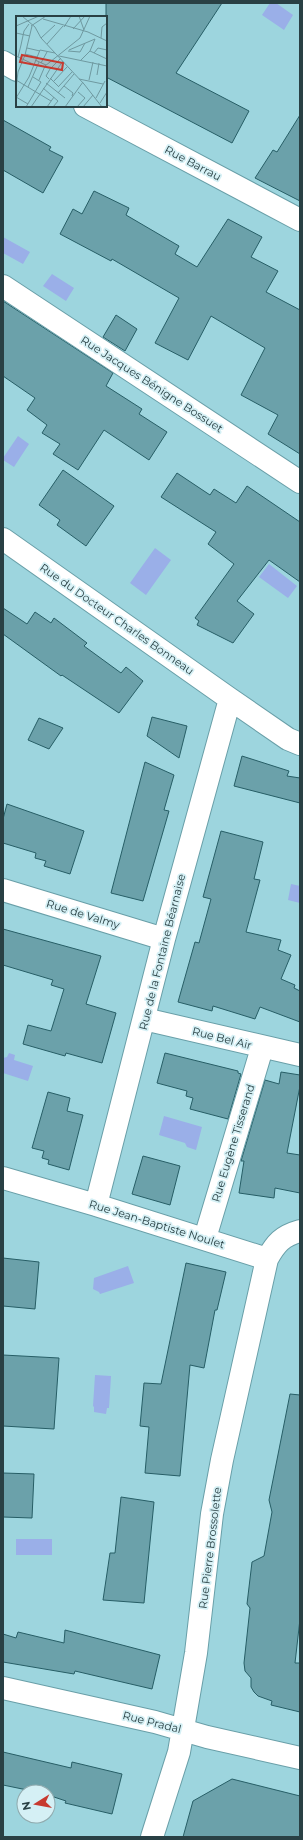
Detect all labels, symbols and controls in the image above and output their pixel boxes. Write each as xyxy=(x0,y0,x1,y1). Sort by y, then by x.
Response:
inset map xyxy=(16,16,107,107)
street label: Rue Barrau xyxy=(162,142,224,184)
street label: Rue Jacques Bénigne Bossuet xyxy=(78,333,226,436)
street label: Rue du Docteur Charles Bonneau xyxy=(37,560,197,678)
street label: Rue de la Fontaine Béarnaise xyxy=(136,872,188,1032)
street label: Rue de Valmy xyxy=(45,896,121,932)
street label: Rue Bel Air xyxy=(191,1024,253,1052)
street label: Rue Eugène Tisserand xyxy=(208,1082,258,1204)
street label: Rue Jean-Baptiste Noulet xyxy=(87,1197,227,1251)
street label: Rue Pierre Brossolette xyxy=(196,1486,224,1610)
street label: Rue Pradal xyxy=(121,1708,183,1736)
north arrow xyxy=(16,1784,56,1824)
text: N xyxy=(18,1800,34,1812)

